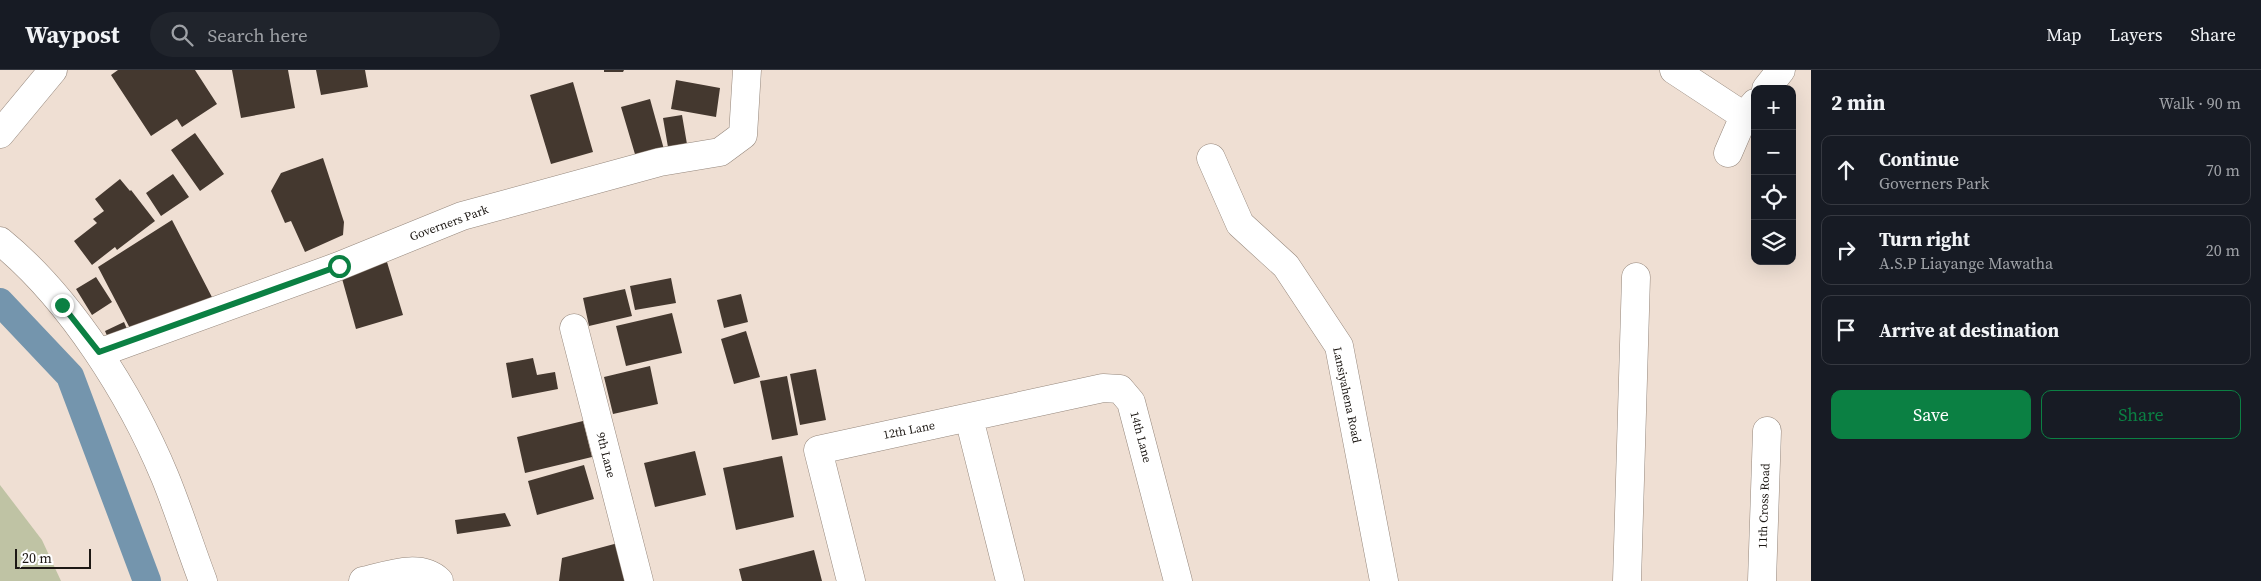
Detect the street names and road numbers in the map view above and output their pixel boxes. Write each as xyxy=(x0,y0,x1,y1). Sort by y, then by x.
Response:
street label: Governers Park xyxy=(407,201,491,245)
street label: Lansiyahena Road xyxy=(1329,345,1365,445)
street label: 14th Lane xyxy=(1126,410,1156,464)
street label: 12th Lane xyxy=(882,417,936,443)
street label: 9th Lane xyxy=(593,430,619,480)
street label: 11th Cross Road xyxy=(1755,463,1773,549)

